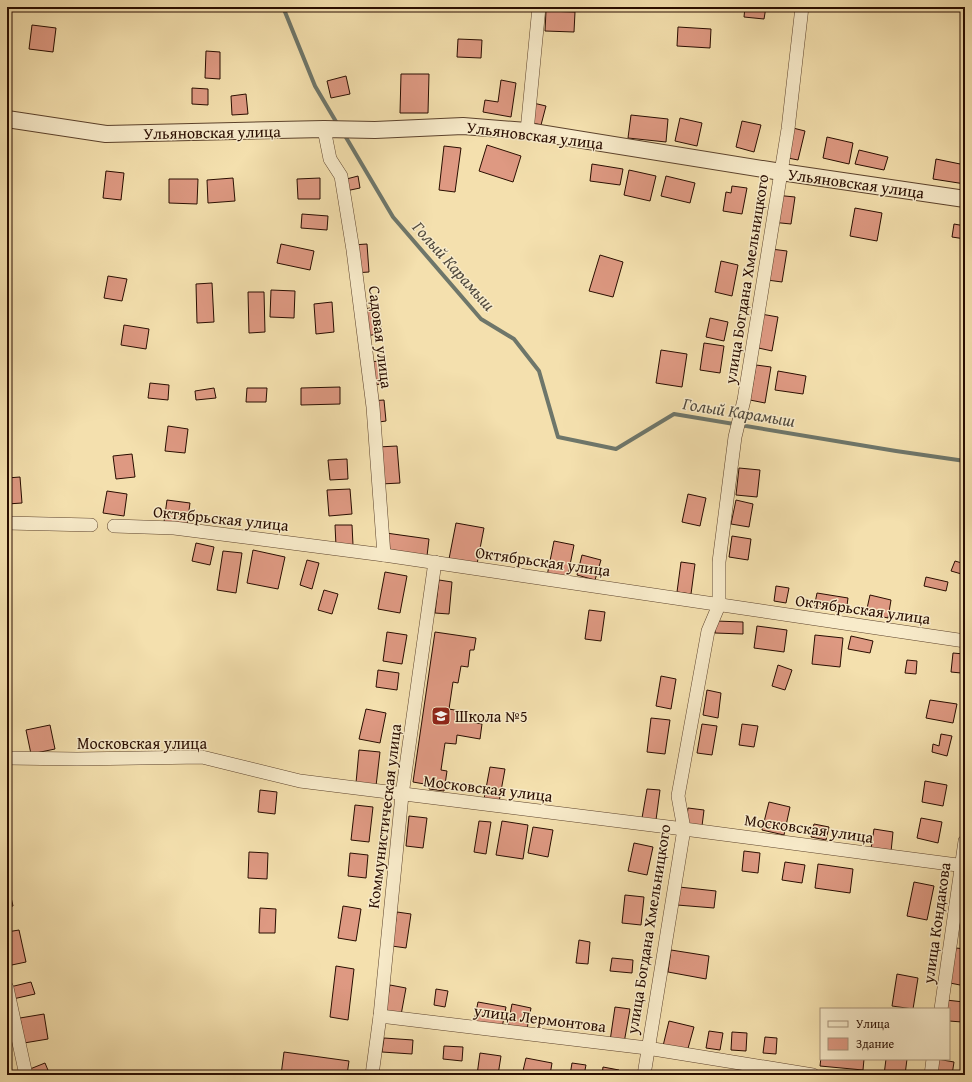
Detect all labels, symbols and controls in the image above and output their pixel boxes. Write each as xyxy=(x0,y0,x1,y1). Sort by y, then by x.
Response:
street label: Ульяновская улица xyxy=(465,115,605,155)
street label: Ульяновская улица xyxy=(143,119,281,145)
street label: Ульяновская улица xyxy=(786,162,926,204)
street label: улица Богдана Хмельницкого xyxy=(717,172,774,387)
water label: Голый Карамыш xyxy=(406,214,502,316)
street label: Садовая улица xyxy=(363,284,399,390)
water label: Голый Карамыш xyxy=(680,390,797,433)
street label: Октябрьская улица xyxy=(152,499,290,537)
street label: Октябрьская улица xyxy=(474,540,612,582)
street label: Октябрьская улица xyxy=(794,588,932,630)
place label: Школа №5 xyxy=(455,704,528,728)
school or university icon: Школа №5 xyxy=(430,705,452,727)
street label: Коммунистическая улица xyxy=(361,722,407,910)
street label: Московская улица xyxy=(77,731,207,755)
street label: Московская улица xyxy=(422,768,554,808)
street label: Московская улица xyxy=(743,807,875,849)
street label: улица Богдана Хмельницкого xyxy=(619,822,676,1037)
street label: улица Кондакова xyxy=(915,860,956,986)
street label: улица Лермонтова xyxy=(471,998,608,1038)
legend xyxy=(820,1008,950,1060)
text: Улица xyxy=(856,1015,890,1032)
text: Здание xyxy=(856,1035,895,1052)

